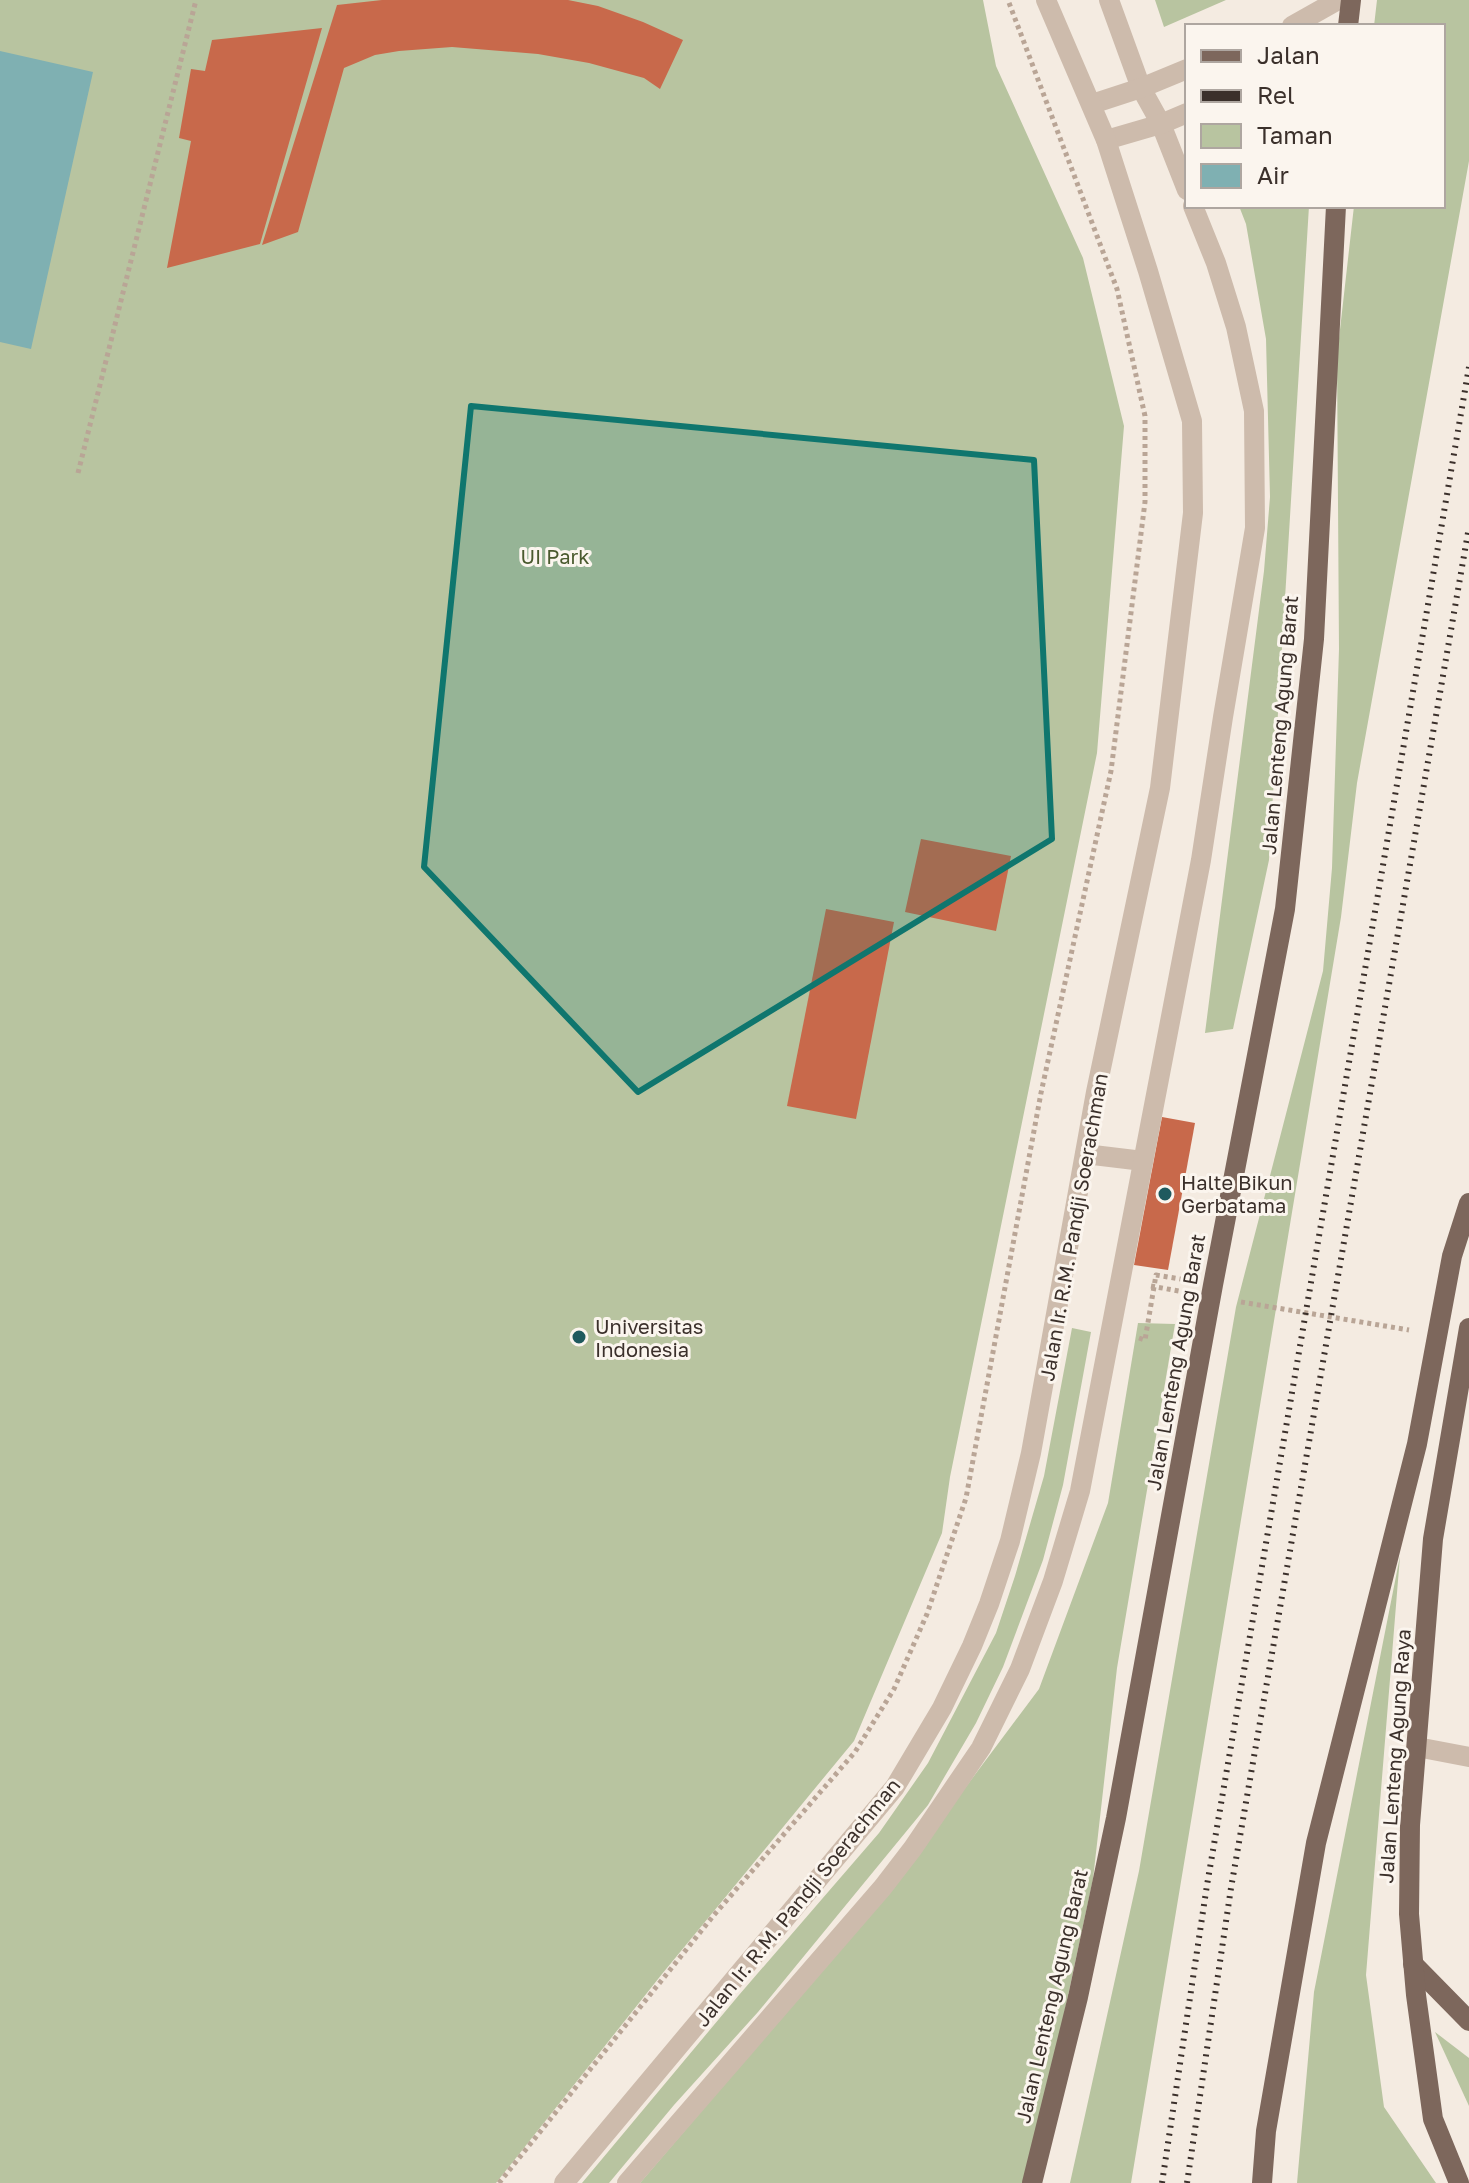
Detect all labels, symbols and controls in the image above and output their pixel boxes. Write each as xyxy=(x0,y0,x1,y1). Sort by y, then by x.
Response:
legend xyxy=(1185,24,1445,208)
text: Jalan xyxy=(1257,40,1320,69)
text: Rel xyxy=(1257,80,1295,109)
text: Taman xyxy=(1257,120,1333,149)
text: Air xyxy=(1257,160,1289,189)
park label: UI Park xyxy=(520,544,590,568)
street label: Jalan Lenteng Agung Barat xyxy=(1256,594,1302,856)
street label: Jalan Ir. R.M. Pandji Soerachman xyxy=(1034,1071,1112,1383)
place label: Halte Bikun Gerbatama xyxy=(1181,1170,1293,1217)
marker: Halte Bikun Gerbatama xyxy=(1156,1185,1174,1203)
street label: Jalan Lenteng Agung Barat xyxy=(1141,1232,1209,1492)
place label: Universitas Indonesia xyxy=(595,1314,703,1361)
marker: Universitas Indonesia xyxy=(570,1328,588,1346)
street label: Jalan Lenteng Agung Raya xyxy=(1373,1628,1415,1884)
street label: Jalan Ir. R.M. Pandji Soerachman xyxy=(689,1773,905,2031)
street label: Jalan Lenteng Agung Barat xyxy=(1010,1867,1092,2125)

